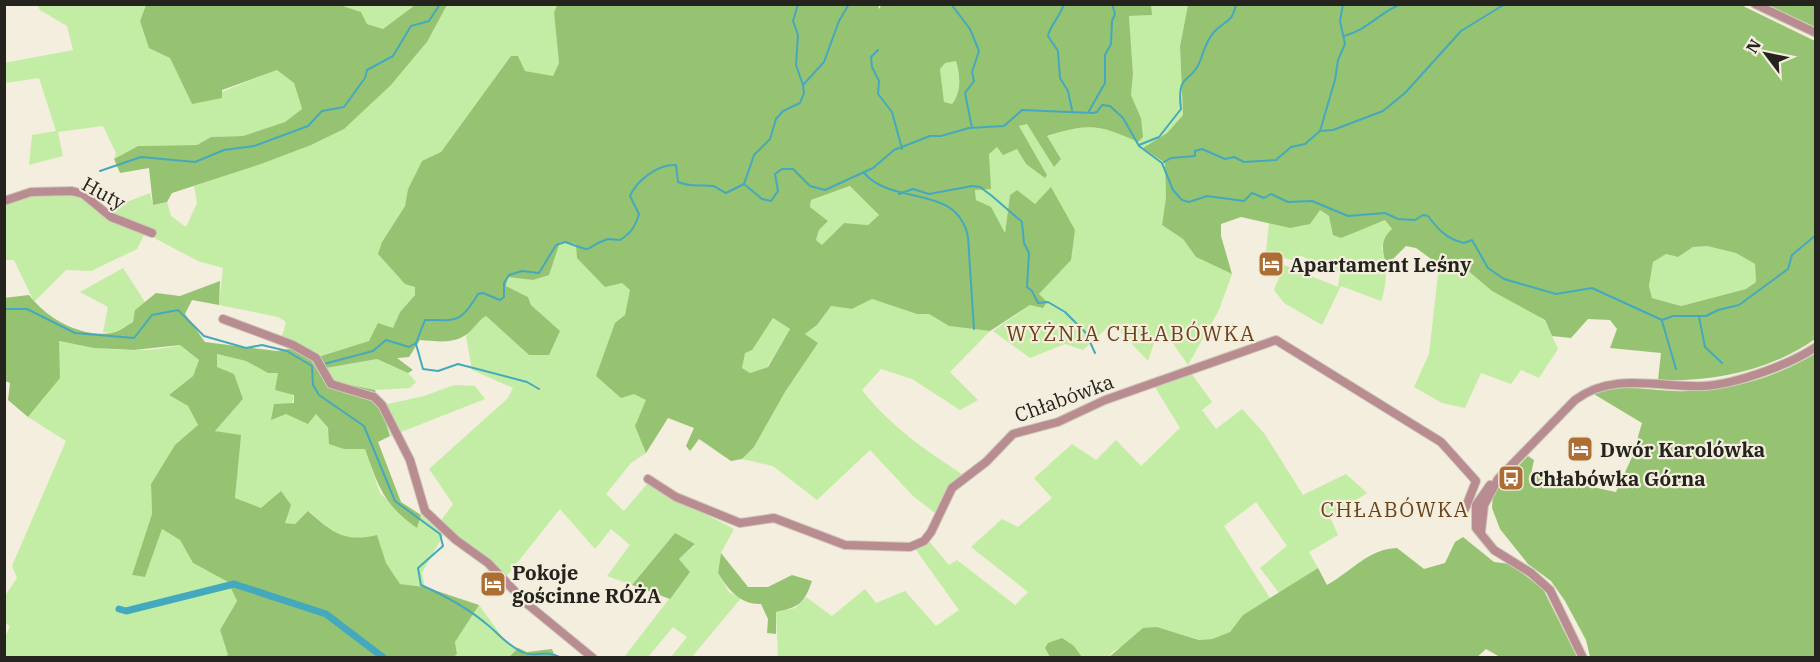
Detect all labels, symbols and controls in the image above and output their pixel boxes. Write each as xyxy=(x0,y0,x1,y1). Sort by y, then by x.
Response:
north arrow xyxy=(1736,24,1796,84)
text: N xyxy=(1741,35,1765,57)
street label: Huty xyxy=(77,170,131,216)
hotel icon: Apartament Leśny xyxy=(1256,249,1286,279)
place label: Apartament Leśny xyxy=(1290,251,1472,278)
district label: WYŻNIA CHŁABÓWKA xyxy=(1006,319,1256,347)
street label: Chłabówka xyxy=(1011,368,1117,428)
hotel icon: Dwór Karolówka xyxy=(1565,434,1595,464)
place label: Dwór Karolówka xyxy=(1600,436,1765,463)
bus stop icon: Chłabówka Górna xyxy=(1496,463,1526,493)
place label: Chłabówka Górna xyxy=(1530,465,1706,492)
district label: CHŁABÓWKA xyxy=(1320,495,1470,523)
place label: Pokoje gościnne RÓŻA xyxy=(512,559,661,609)
hotel icon: Pokoje gościnne RÓŻA xyxy=(478,569,508,599)

